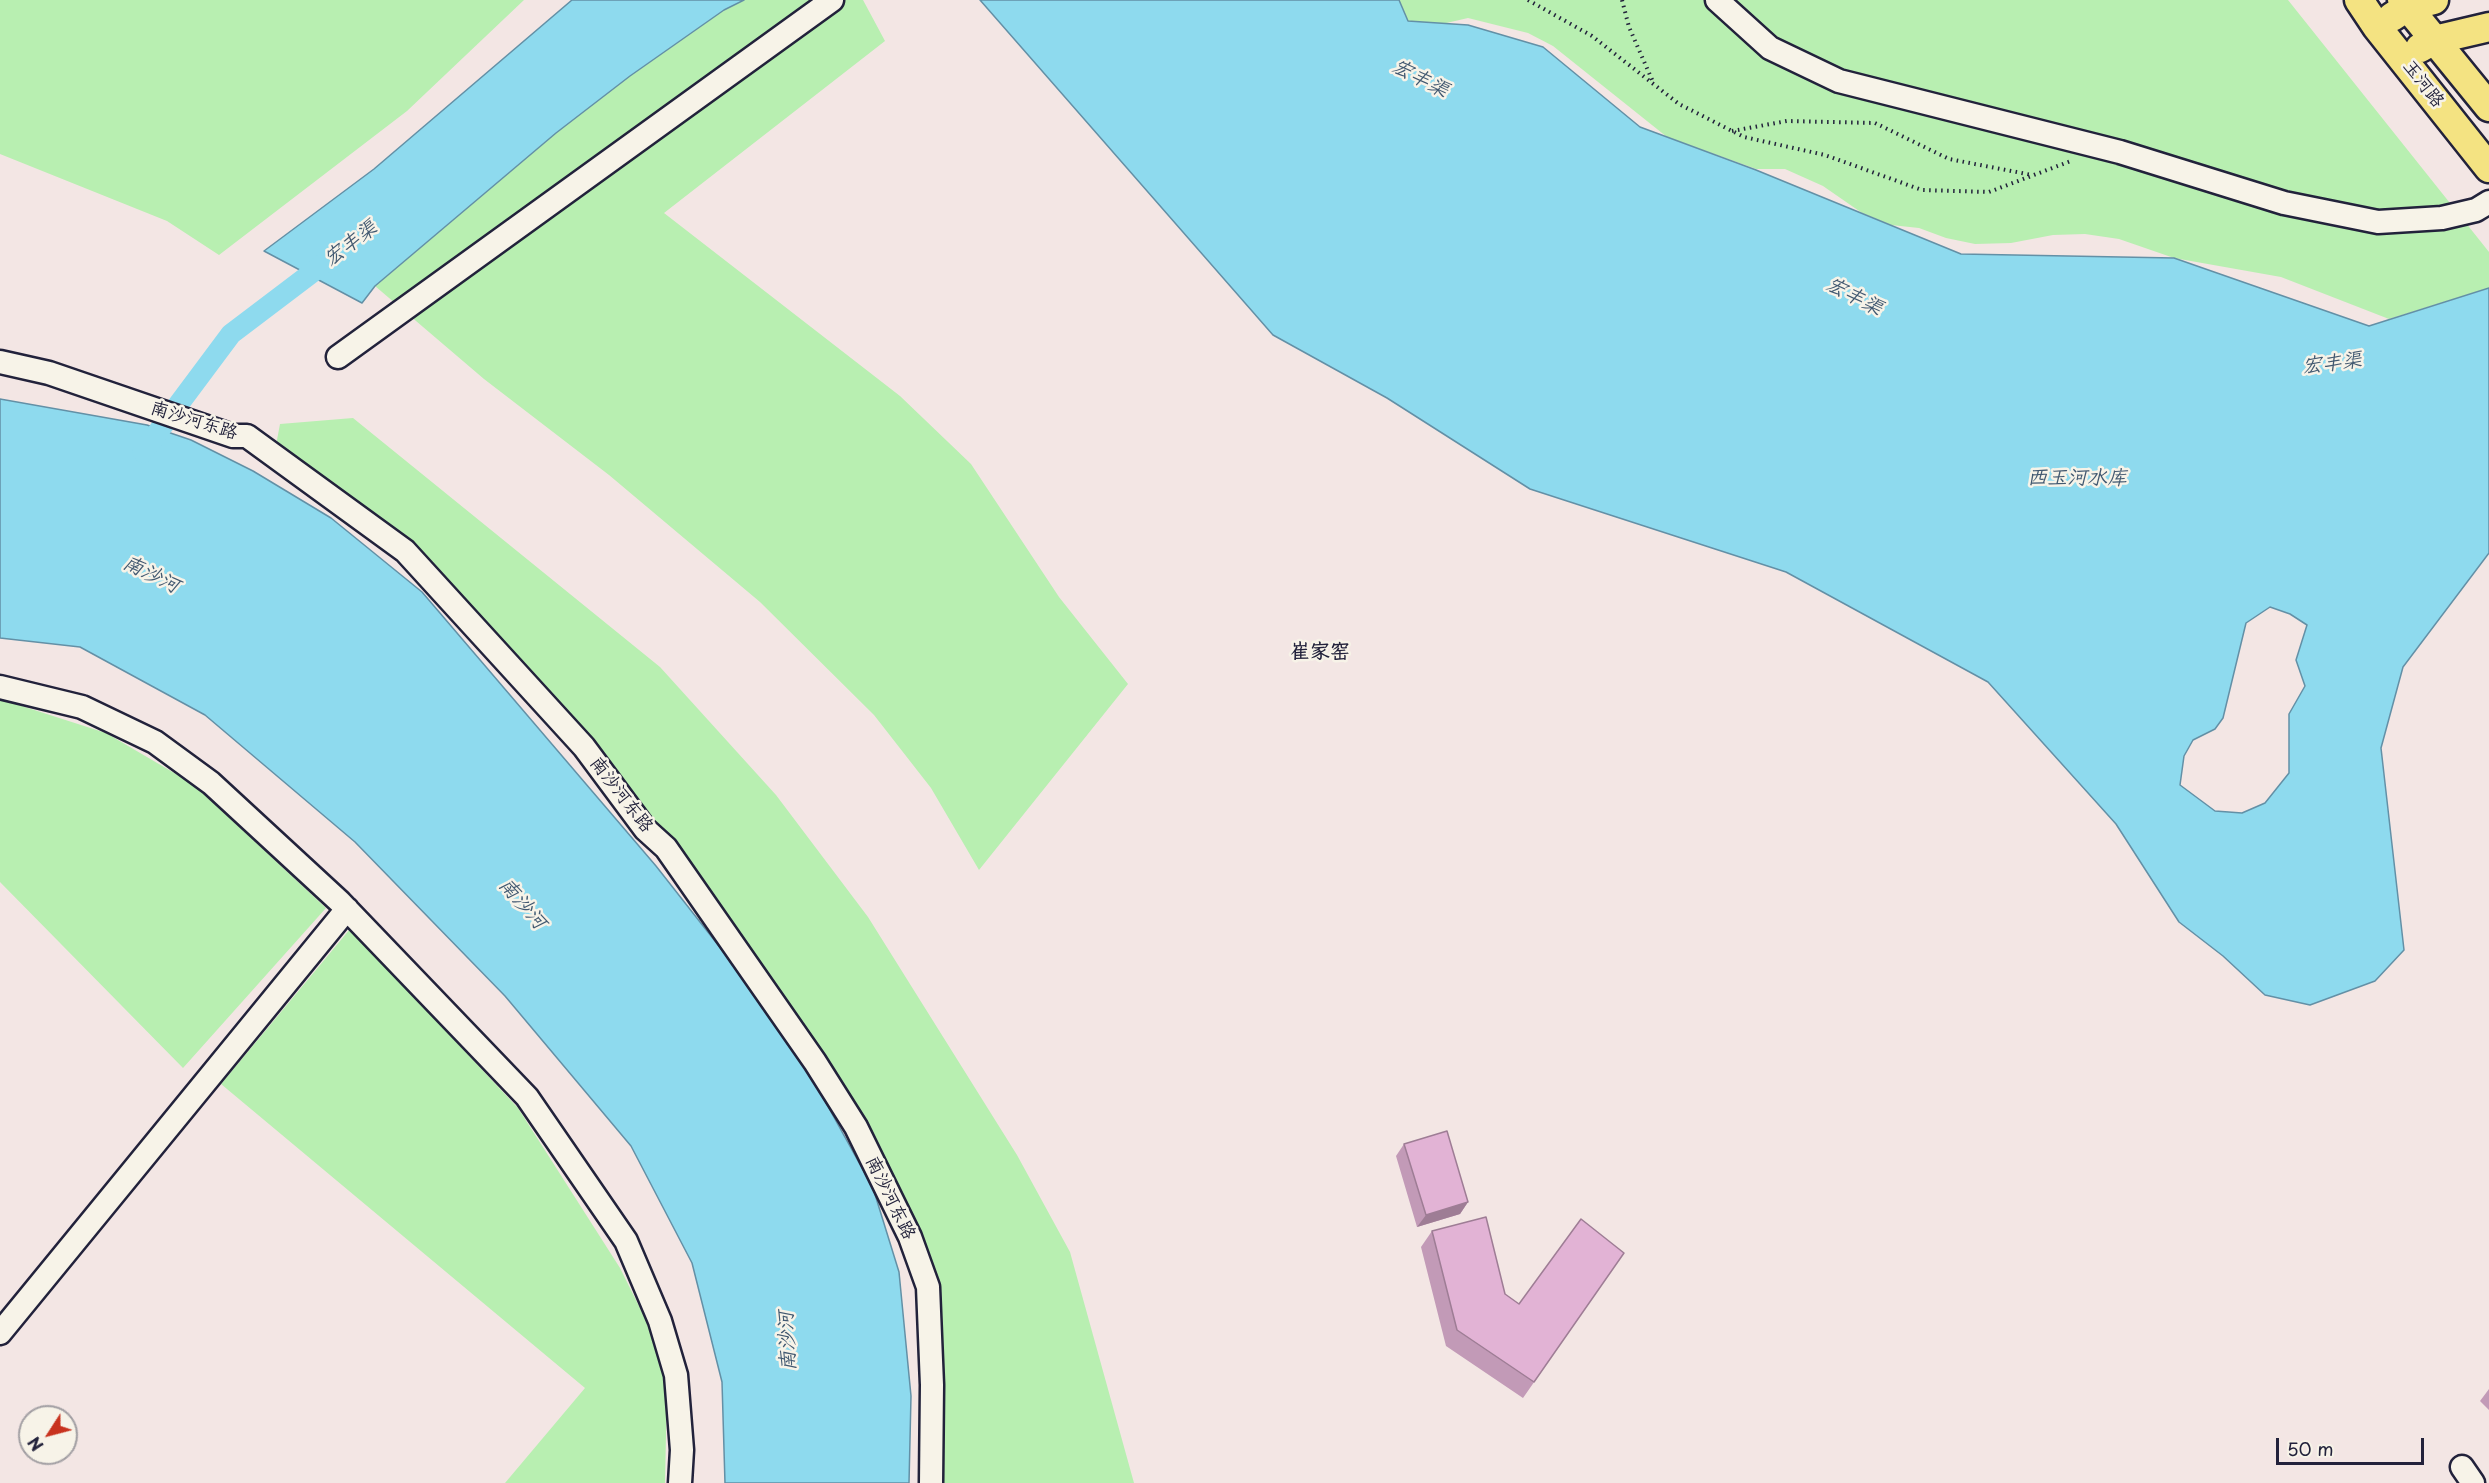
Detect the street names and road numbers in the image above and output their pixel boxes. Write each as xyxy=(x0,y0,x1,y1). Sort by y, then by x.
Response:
street label: 玉河路 xyxy=(2398,56,2448,112)
street label: 南沙河东路 xyxy=(148,398,240,444)
street label: 南沙河东路 xyxy=(585,753,657,837)
street label: 南沙河东路 xyxy=(861,1153,919,1243)

